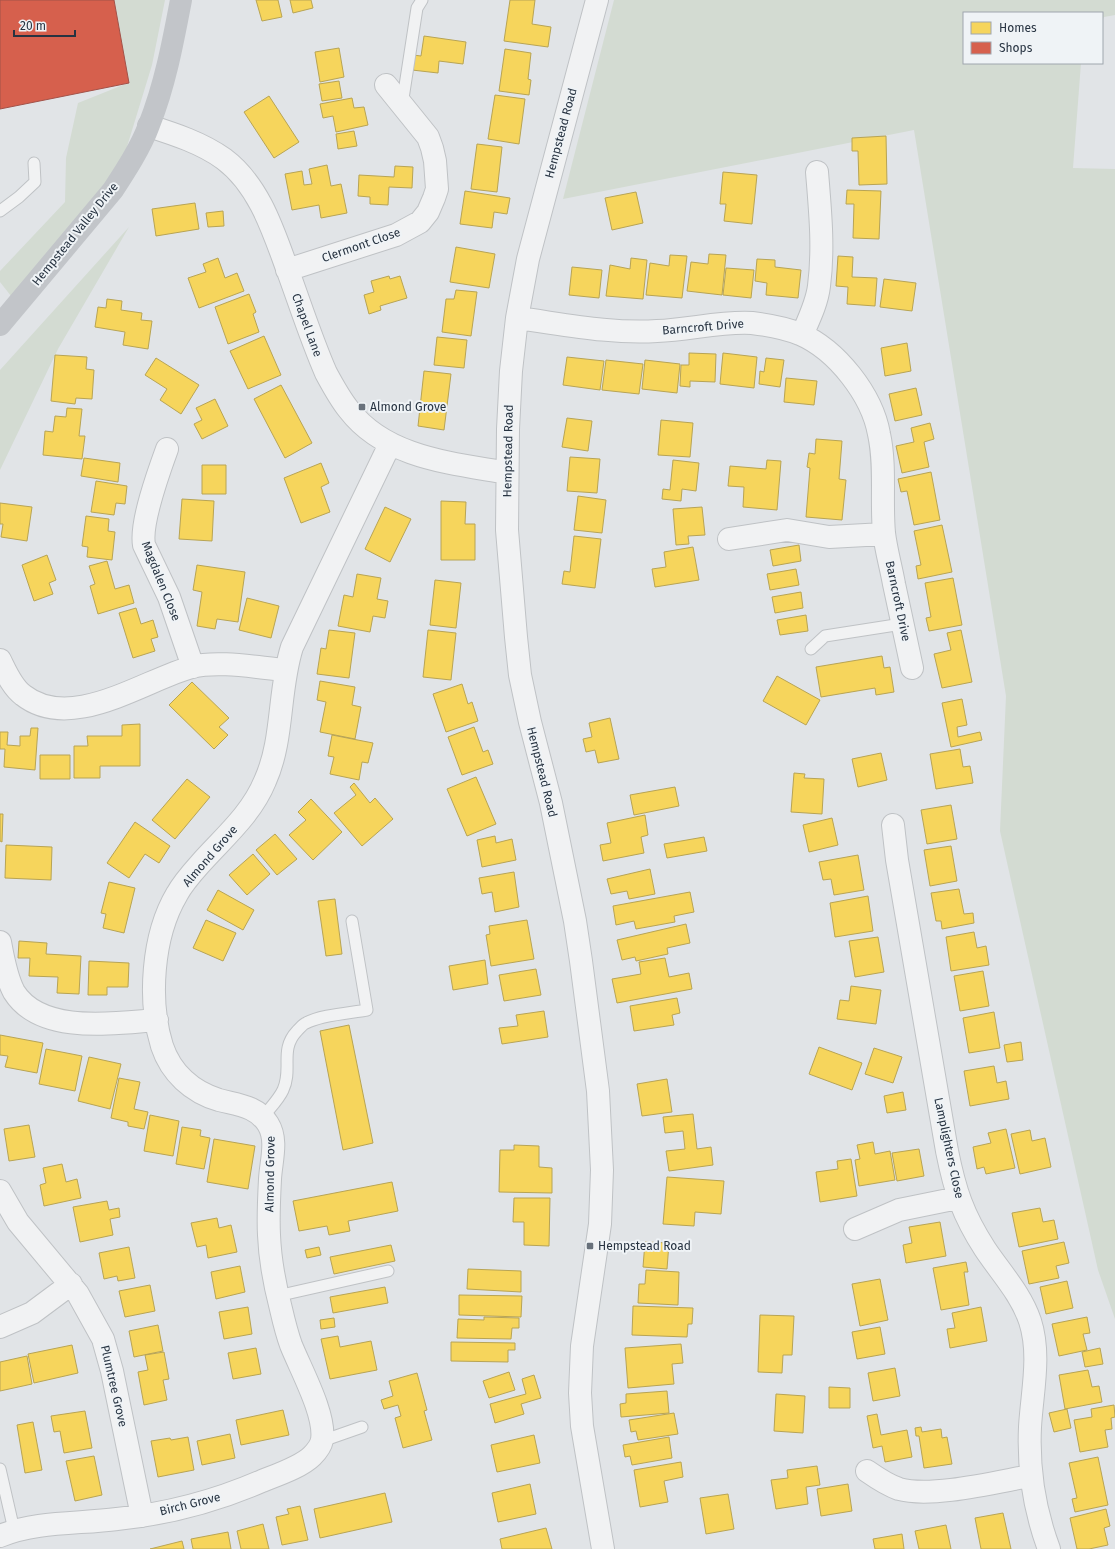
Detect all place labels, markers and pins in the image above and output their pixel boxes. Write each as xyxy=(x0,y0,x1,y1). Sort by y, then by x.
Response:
place label: Almond Grove xyxy=(370,400,446,414)
marker: Almond Grove xyxy=(357,402,367,412)
place label: Hempstead Road xyxy=(598,1239,691,1253)
marker: Hempstead Road xyxy=(585,1241,595,1251)

